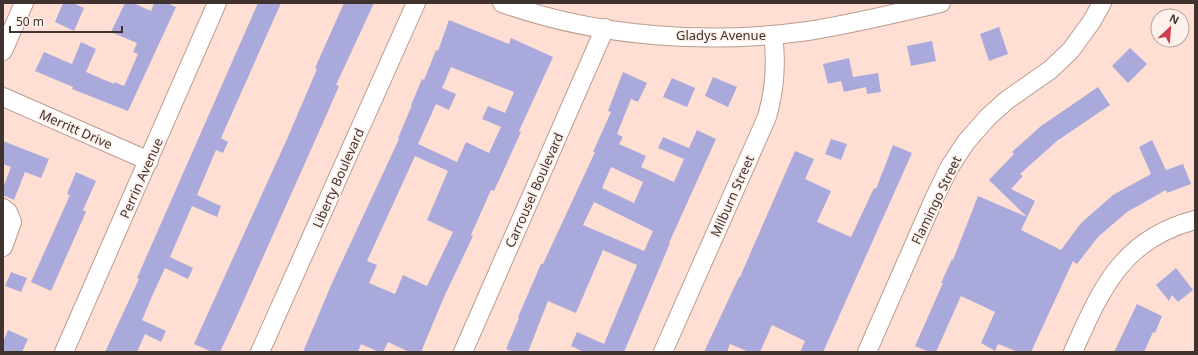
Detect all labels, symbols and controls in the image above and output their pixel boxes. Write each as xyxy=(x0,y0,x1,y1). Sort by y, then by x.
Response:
scale bar xyxy=(10,8,122,34)
north arrow xyxy=(1150,8,1190,48)
text: N xyxy=(1167,10,1182,27)
text: 50 m xyxy=(16,13,44,30)
street label: Gladys Avenue xyxy=(676,26,766,44)
street label: Merritt Drive xyxy=(37,105,115,153)
street label: Liberty Boulevard xyxy=(308,125,368,231)
street label: Carrousel Boulevard xyxy=(501,130,567,250)
street label: Perrin Avenue xyxy=(115,135,167,221)
street label: Milburn Street xyxy=(706,152,758,240)
street label: Flamingo Street xyxy=(907,152,965,247)

